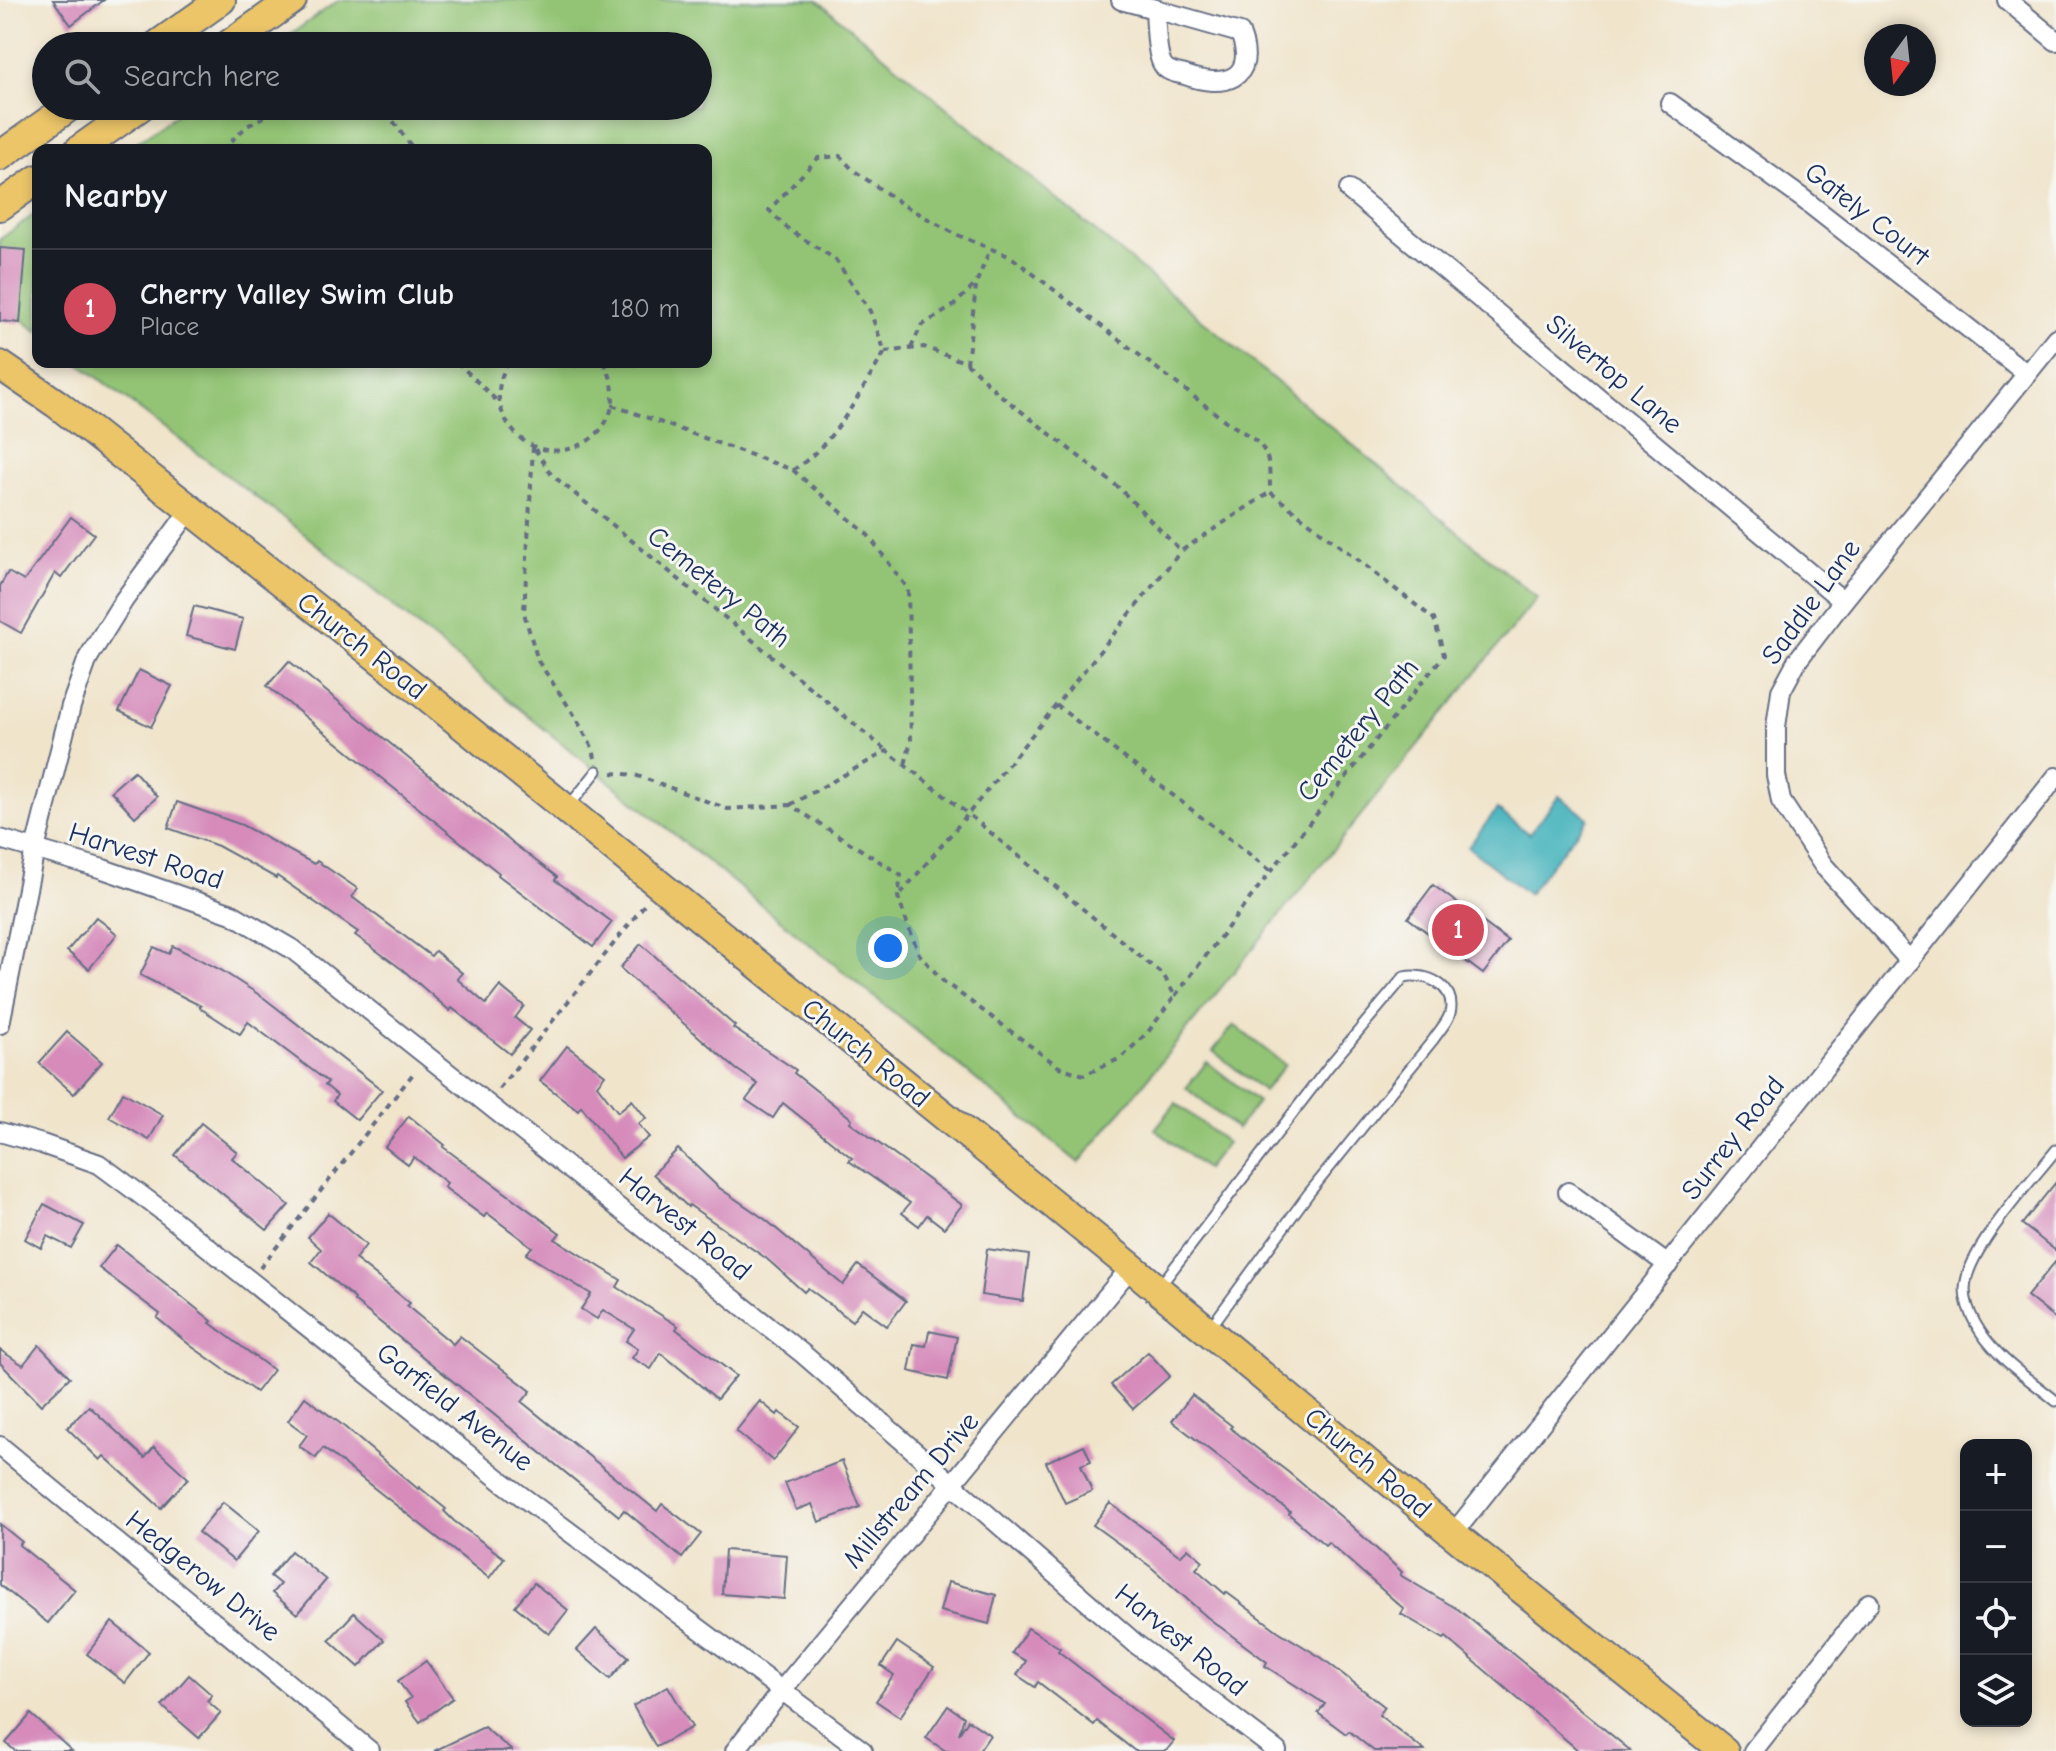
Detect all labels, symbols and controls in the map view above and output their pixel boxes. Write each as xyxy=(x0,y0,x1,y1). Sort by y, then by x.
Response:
north arrow xyxy=(1864,24,1936,96)
search box xyxy=(32,32,712,120)
icon: search xyxy=(60,54,104,98)
text: Search here xyxy=(124,59,280,94)
street label: Gately Court xyxy=(1798,155,1936,273)
text: Nearby xyxy=(64,176,167,216)
text: Cherry Valley Swim Club xyxy=(140,277,454,312)
text: 1 xyxy=(85,294,95,324)
text: 180 m xyxy=(610,294,680,324)
street label: Silvertop Lane xyxy=(1539,308,1689,440)
text: Place xyxy=(140,312,199,342)
street label: Cemetery Path xyxy=(641,520,797,654)
street label: Saddle Lane xyxy=(1755,533,1867,671)
street label: Church Road xyxy=(291,586,433,706)
street label: Cemetery Path xyxy=(1291,652,1425,808)
street label: Harvest Road xyxy=(65,816,227,896)
pin: 1 xyxy=(1432,900,1484,960)
your location xyxy=(868,928,908,968)
street label: Church Road xyxy=(796,992,936,1114)
street label: Surrey Road xyxy=(1675,1070,1791,1206)
street label: Harvest Road xyxy=(613,1161,757,1287)
street label: Garfield Avenue xyxy=(371,1336,539,1478)
street label: Church Road xyxy=(1298,1401,1438,1525)
street label: Millstream Drive xyxy=(837,1406,985,1574)
map controls xyxy=(1960,1439,2032,1727)
button: + xyxy=(1960,1439,2032,1511)
street label: Hedgerow Drive xyxy=(119,1504,287,1648)
button: − xyxy=(1960,1511,2032,1583)
street label: Harvest Road xyxy=(1109,1577,1253,1703)
button: locate xyxy=(1960,1583,2032,1655)
button: layers xyxy=(1960,1655,2032,1727)

